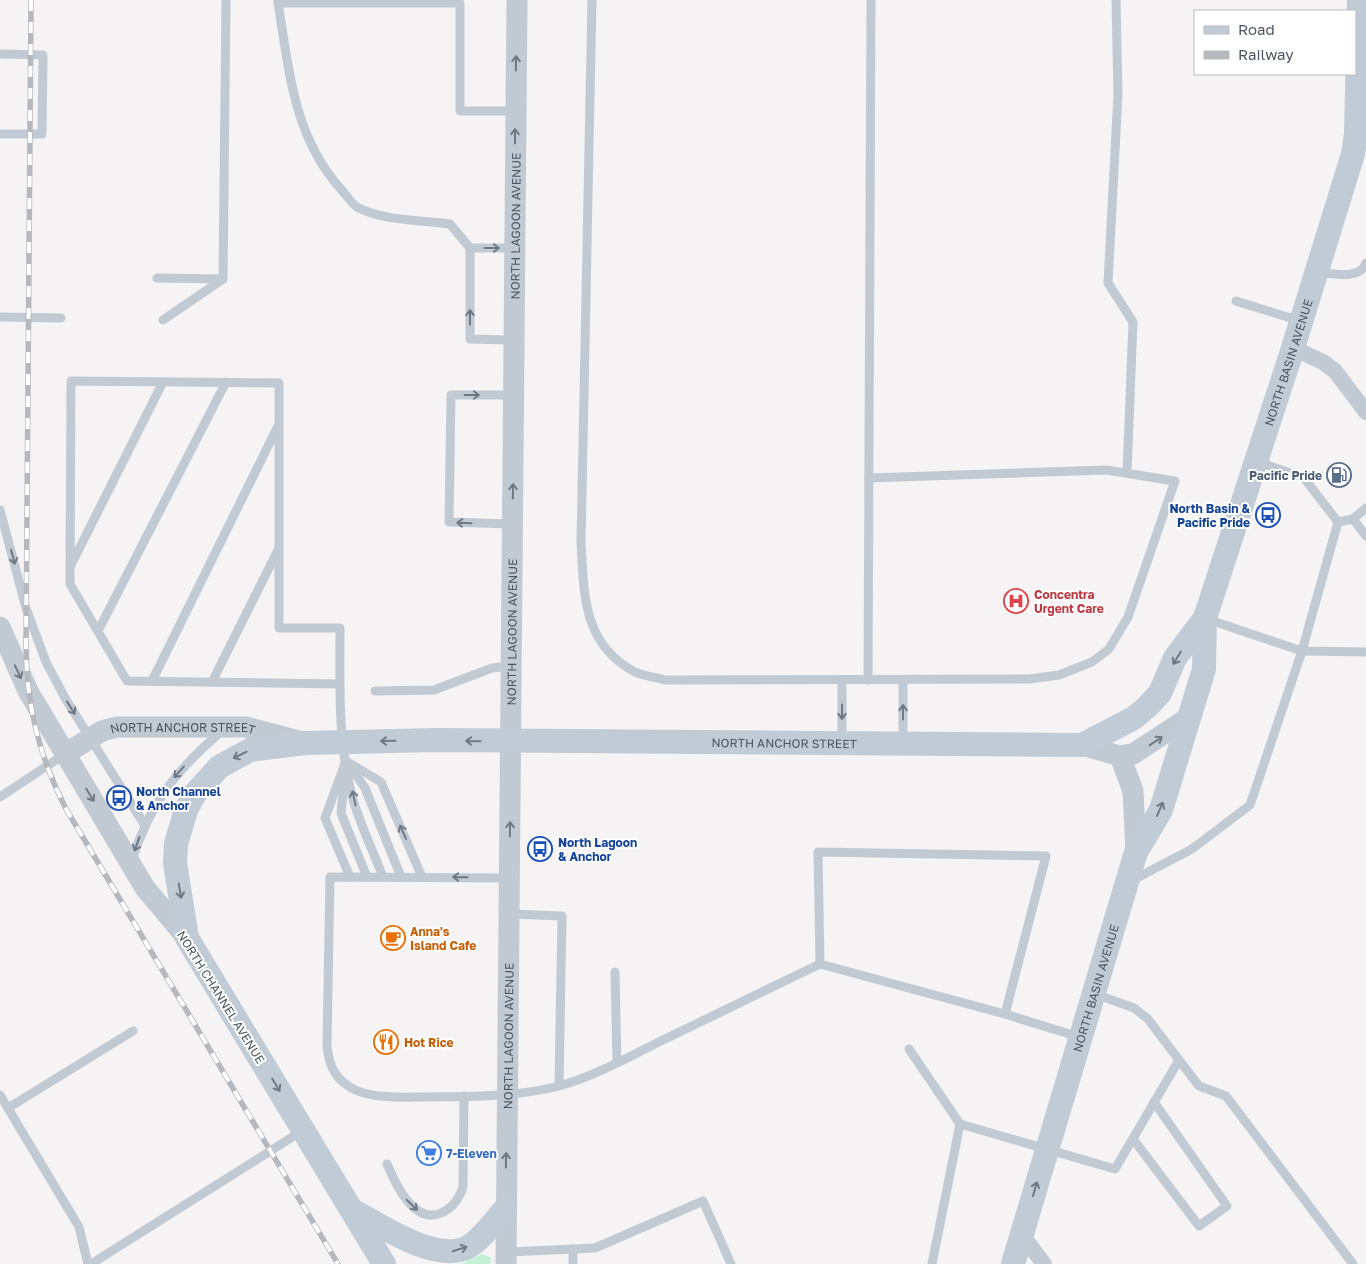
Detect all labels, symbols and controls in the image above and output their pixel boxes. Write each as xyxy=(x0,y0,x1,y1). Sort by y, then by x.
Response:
legend xyxy=(1194,10,1356,75)
text: Road xyxy=(1238,20,1275,38)
text: Railway xyxy=(1238,45,1294,63)
one-way arrow xyxy=(511,55,521,71)
one-way arrow xyxy=(511,128,520,144)
street label: NORTH LAGOON AVENUE xyxy=(507,153,523,299)
one-way arrow xyxy=(484,243,500,253)
street label: NORTH BASIN AVENUE xyxy=(1261,297,1315,428)
one-way arrow xyxy=(465,310,475,326)
one-way arrow xyxy=(464,390,480,400)
fuel station icon: Pacific Pride xyxy=(1326,462,1352,488)
place label: Pacific Pride xyxy=(1249,468,1322,483)
one-way arrow xyxy=(508,483,518,499)
place label: North Basin & Pacific Pride xyxy=(1169,501,1250,530)
bus stop icon: North Basin & Pacific Pride xyxy=(1255,502,1281,528)
one-way arrow xyxy=(456,518,472,527)
one-way arrow xyxy=(9,549,18,565)
street label: NORTH LAGOON AVENUE xyxy=(503,559,520,705)
place label: Concentra Urgent Care xyxy=(1034,587,1104,616)
hospital icon: Concentra Urgent Care xyxy=(1003,588,1029,614)
one-way arrow xyxy=(1171,650,1181,664)
one-way arrow xyxy=(14,664,23,679)
one-way arrow xyxy=(67,701,77,715)
one-way arrow xyxy=(837,704,847,720)
one-way arrow xyxy=(898,704,908,720)
street label: NORTH ANCHOR STREET xyxy=(108,719,258,737)
street label: NORTH ANCHOR STREET xyxy=(711,735,858,751)
one-way arrow xyxy=(380,736,396,746)
one-way arrow xyxy=(466,736,482,746)
one-way arrow xyxy=(1148,736,1162,746)
one-way arrow xyxy=(233,751,248,760)
one-way arrow xyxy=(173,766,185,779)
place label: North Channel & Anchor xyxy=(136,784,221,813)
bus stop icon: North Channel & Anchor xyxy=(106,785,132,811)
one-way arrow xyxy=(85,788,95,802)
one-way arrow xyxy=(349,791,358,807)
one-way arrow xyxy=(1155,802,1165,817)
one-way arrow xyxy=(505,821,515,838)
one-way arrow xyxy=(397,825,407,840)
one-way arrow xyxy=(132,835,141,851)
place label: North Lagoon & Anchor xyxy=(558,835,637,864)
bus stop icon: North Lagoon & Anchor xyxy=(527,836,553,862)
one-way arrow xyxy=(453,872,469,882)
one-way arrow xyxy=(175,883,185,899)
street label: NORTH BASIN AVENUE xyxy=(1069,922,1122,1054)
place label: Anna's Island Cafe xyxy=(410,924,476,953)
cafe icon: Anna's Island Cafe xyxy=(380,925,406,951)
street label: NORTH CHANNEL AVENUE xyxy=(174,928,268,1066)
street label: NORTH LAGOON AVENUE xyxy=(500,963,516,1109)
restaurant icon: Hot Rice xyxy=(373,1029,399,1055)
place label: Hot Rice xyxy=(404,1035,454,1050)
one-way arrow xyxy=(271,1078,281,1092)
supermarket icon: 7-Eleven xyxy=(416,1140,442,1166)
place label: 7-Eleven xyxy=(446,1146,497,1161)
one-way arrow xyxy=(501,1153,511,1169)
one-way arrow xyxy=(1031,1181,1041,1197)
one-way arrow xyxy=(406,1199,418,1211)
one-way arrow xyxy=(452,1244,468,1254)

